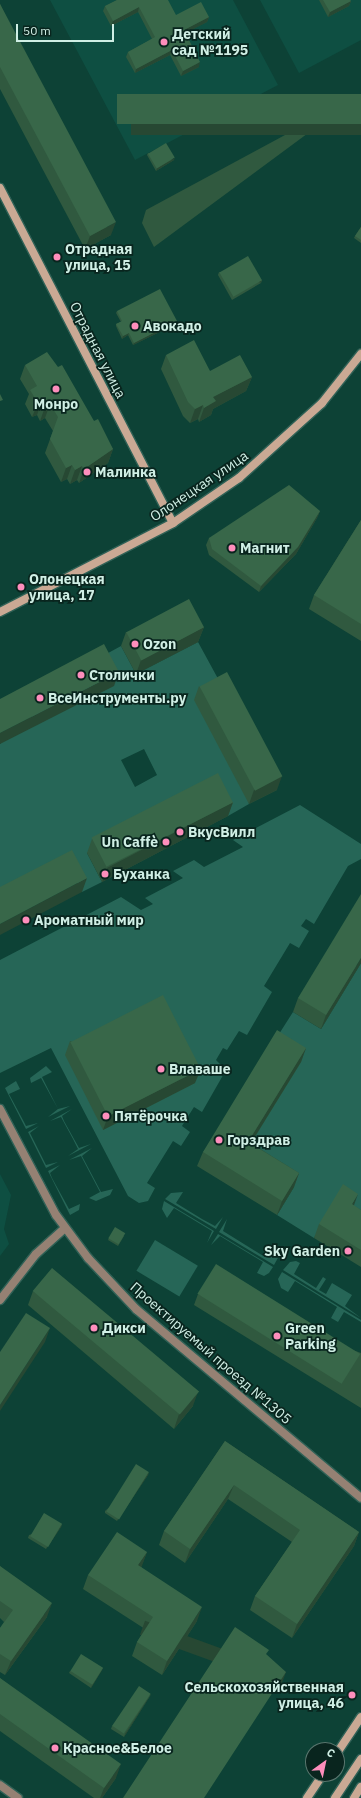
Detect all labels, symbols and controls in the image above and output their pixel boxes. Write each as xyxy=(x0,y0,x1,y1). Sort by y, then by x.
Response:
scale bar xyxy=(18,16,116,42)
text: 50 m xyxy=(23,23,51,38)
place label: Детский сад №1195 xyxy=(172,26,248,58)
marker: Детский сад №1195 xyxy=(159,37,169,47)
place label: Отрадная улица, 15 xyxy=(65,241,132,274)
marker: Отрадная улица, 15 xyxy=(52,252,62,262)
street label: Отрадная улица xyxy=(66,299,130,401)
place label: Авокадо xyxy=(143,318,202,334)
marker: Авокадо xyxy=(130,321,140,331)
marker: Монро xyxy=(51,384,61,394)
place label: Монро xyxy=(34,396,78,412)
street label: Олонецкая улица xyxy=(147,447,251,525)
place label: Малинка xyxy=(95,464,156,480)
marker: Малинка xyxy=(82,467,92,477)
place label: Магнит xyxy=(240,540,290,556)
marker: Магнит xyxy=(227,543,237,553)
place label: Олонецкая улица, 17 xyxy=(29,571,105,604)
marker: Олонецкая улица, 17 xyxy=(16,582,26,592)
place label: Ozon xyxy=(143,636,176,652)
marker: Ozon xyxy=(130,639,140,649)
place label: Столички xyxy=(89,667,155,683)
marker: Столички xyxy=(76,670,86,680)
place label: ВсеИнструменты.ру xyxy=(48,690,186,706)
marker: ВсеИнструменты.ру xyxy=(35,693,45,703)
place label: ВкусВилл xyxy=(188,824,255,840)
marker: ВкусВилл xyxy=(175,827,185,837)
place label: Un Caffè xyxy=(102,834,158,850)
marker: Un Caffè xyxy=(161,837,171,847)
place label: Буханка xyxy=(113,866,170,882)
marker: Буханка xyxy=(100,869,110,879)
place label: Ароматный мир xyxy=(34,912,144,928)
marker: Ароматный мир xyxy=(21,915,31,925)
place label: Влаваше xyxy=(169,1061,231,1077)
marker: Влаваше xyxy=(156,1064,166,1074)
place label: Пятёрочка xyxy=(114,1108,187,1124)
marker: Пятёрочка xyxy=(101,1111,111,1121)
place label: Горздрав xyxy=(227,1132,290,1148)
marker: Горздрав xyxy=(214,1135,224,1145)
place label: Sky Garden xyxy=(264,1243,340,1259)
marker: Sky Garden xyxy=(343,1246,353,1256)
street label: Проектируемый проезд №1305 xyxy=(127,1278,295,1428)
place label: Дикси xyxy=(102,1320,146,1336)
place label: Green Parking xyxy=(285,1320,336,1352)
marker: Дикси xyxy=(89,1323,99,1333)
marker: Green Parking xyxy=(272,1331,282,1341)
place label: Сельскохозяйственная улица, 46 xyxy=(185,1679,344,1712)
marker: Сельскохозяйственная улица, 46 xyxy=(347,1690,357,1700)
place label: Красное&Белое xyxy=(63,1740,172,1756)
north arrow xyxy=(305,1742,345,1782)
marker: Красное&Белое xyxy=(50,1743,60,1753)
text: С xyxy=(324,1745,338,1761)

